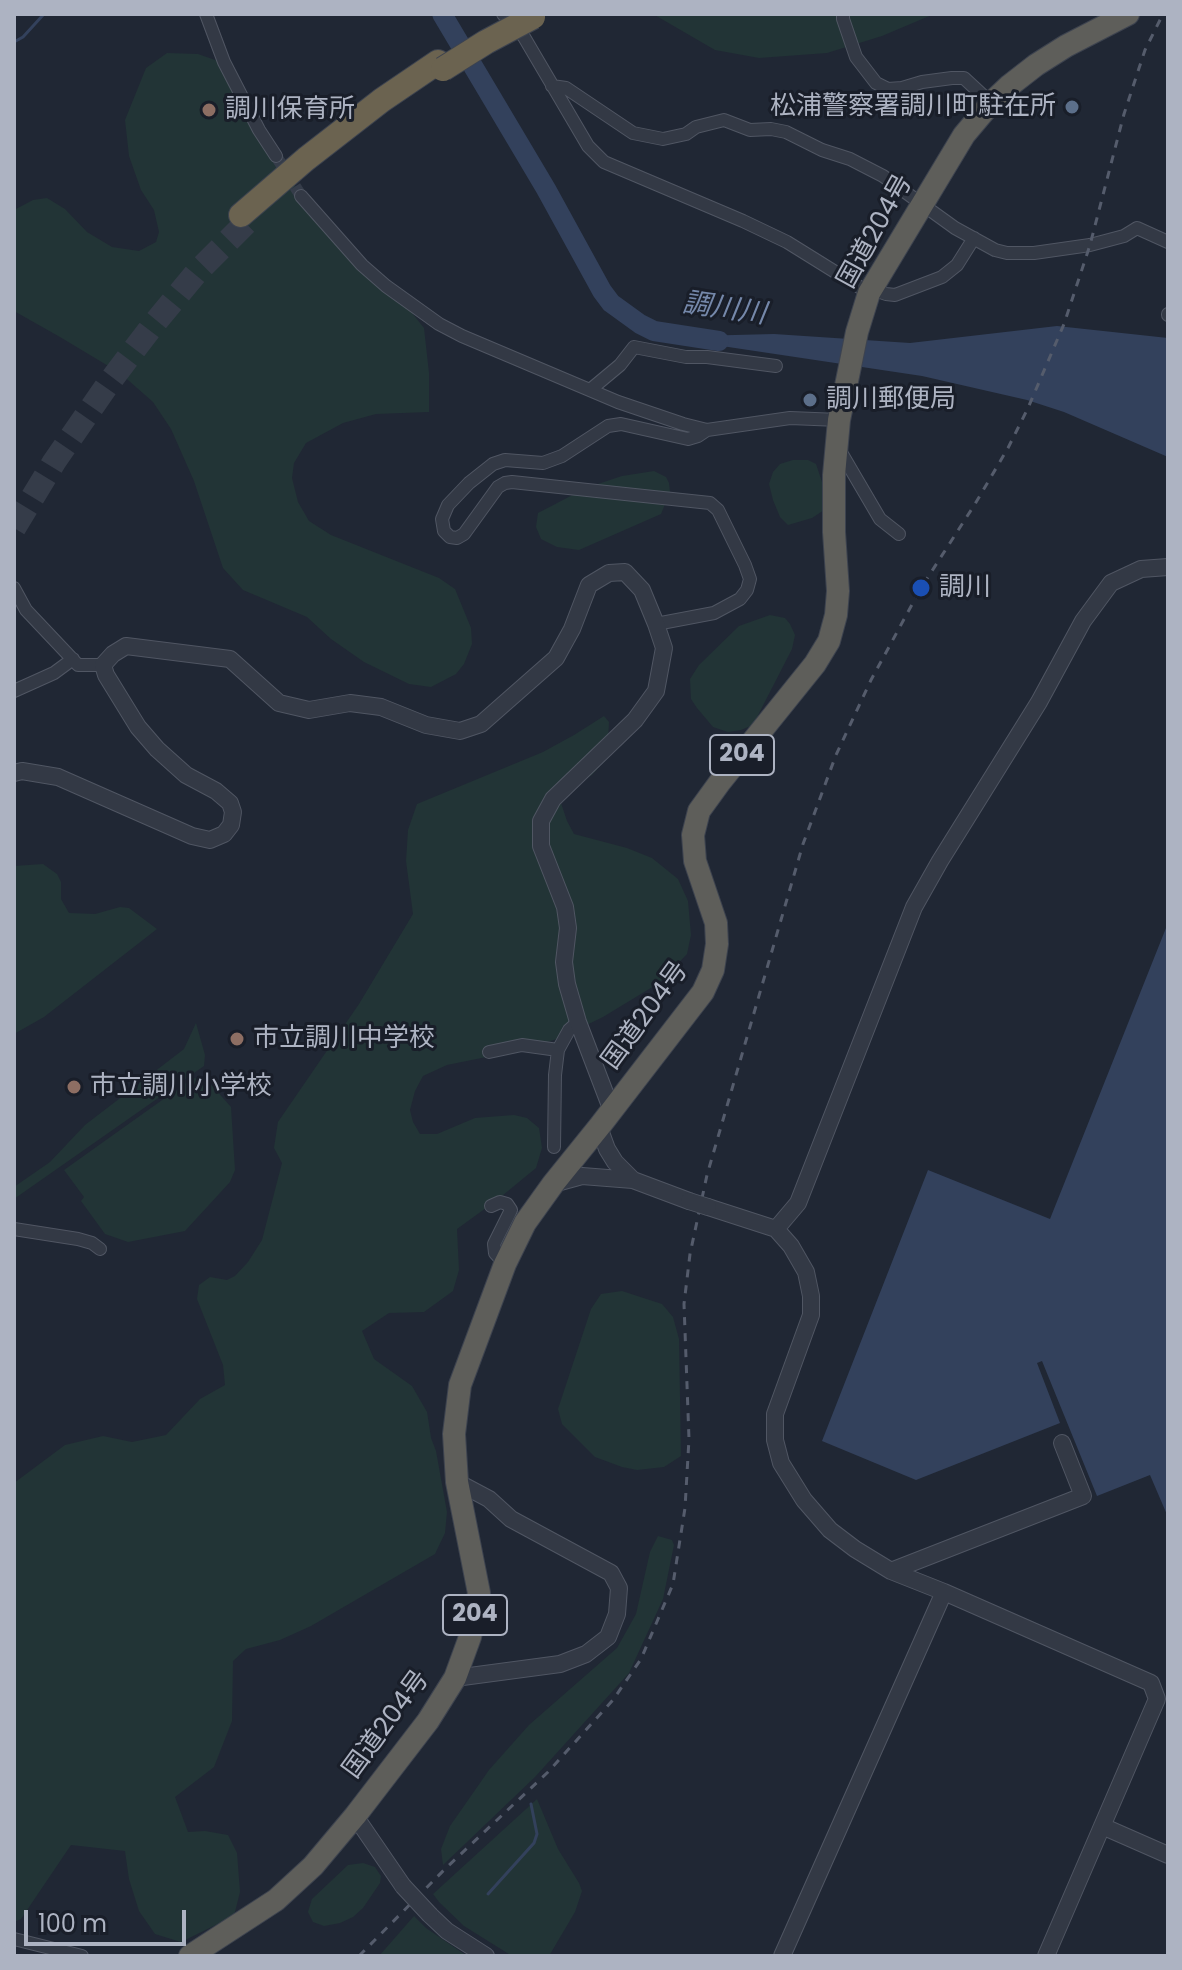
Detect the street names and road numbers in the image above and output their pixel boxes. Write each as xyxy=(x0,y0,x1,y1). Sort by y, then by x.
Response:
street label: 国道204号 xyxy=(832,169,920,295)
road number: 204 xyxy=(710,735,774,775)
street label: 国道204号 xyxy=(596,956,696,1076)
road number: 204 xyxy=(443,1595,507,1635)
street label: 国道204号 xyxy=(337,1665,437,1785)

